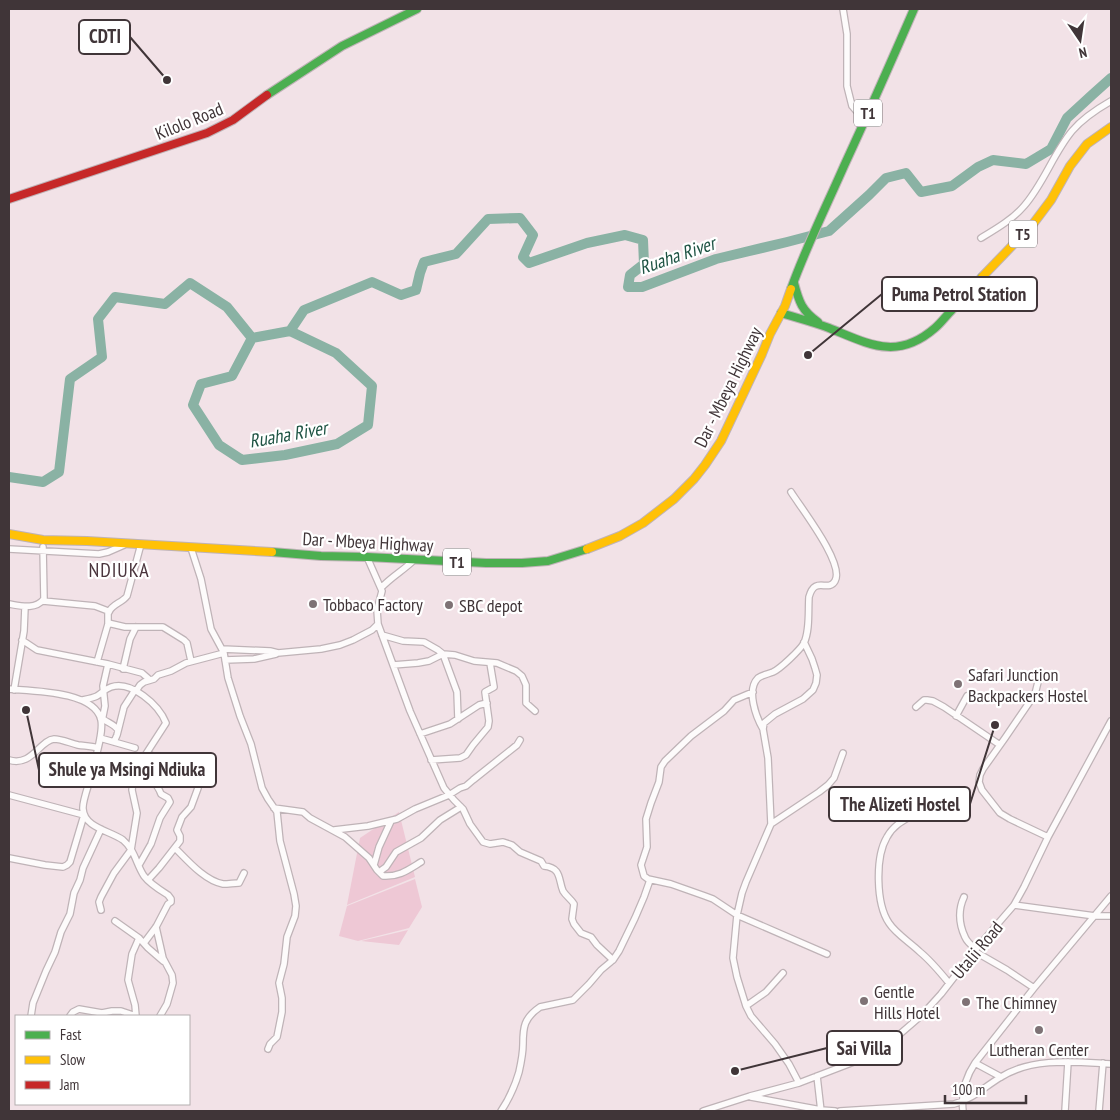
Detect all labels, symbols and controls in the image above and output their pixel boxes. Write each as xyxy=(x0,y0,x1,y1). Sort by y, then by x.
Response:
north arrow xyxy=(1055,15,1105,65)
callout: CDTI xyxy=(79,20,130,54)
text: CDTI xyxy=(89,24,121,48)
text: N xyxy=(1077,43,1089,62)
street label: Kilolo Road xyxy=(152,97,226,145)
road number: T1 xyxy=(854,100,882,126)
road number: T5 xyxy=(1009,220,1037,248)
water label: Ruaha River xyxy=(636,230,721,279)
callout: Puma Petrol Station xyxy=(882,277,1037,311)
text: Puma Petrol Station xyxy=(892,282,1026,306)
street label: Dar - Mbeya Highway xyxy=(689,323,767,451)
water label: Ruaha River xyxy=(247,415,332,453)
street label: Dar - Mbeya Highway xyxy=(302,527,434,557)
road number: T1 xyxy=(443,548,471,576)
district label: NDIUKA xyxy=(88,557,150,583)
place label: Tobbaco Factory xyxy=(323,593,423,616)
place label: SBC depot xyxy=(459,594,522,617)
marker: Tobbaco Factory xyxy=(307,598,319,610)
marker: SBC depot xyxy=(443,599,455,611)
place label: Safari Junction Backpackers Hostel xyxy=(968,663,1088,707)
marker: Safari Junction Backpackers Hostel xyxy=(952,678,964,690)
callout: Shule ya Msingi Ndiuka xyxy=(39,753,216,787)
text: Shule ya Msingi Ndiuka xyxy=(49,757,206,781)
callout: The Alizeti Hostel xyxy=(829,787,970,821)
text: The Alizeti Hostel xyxy=(840,792,960,816)
street label: Utalii Road xyxy=(946,917,1008,983)
place label: Gentle Hills Hotel xyxy=(874,980,941,1024)
place label: The Chimney xyxy=(976,991,1057,1014)
marker: Gentle Hills Hotel xyxy=(858,995,870,1007)
marker: The Chimney xyxy=(960,996,972,1008)
legend xyxy=(15,1015,190,1105)
marker: Lutheran Center xyxy=(1033,1024,1045,1036)
text: Fast xyxy=(60,1025,81,1044)
callout: Sai Villa xyxy=(827,1031,902,1065)
text: Sai Villa xyxy=(837,1036,892,1060)
place label: Lutheran Center xyxy=(989,1038,1089,1061)
text: Slow xyxy=(60,1050,85,1069)
scale bar xyxy=(945,1072,1026,1104)
text: Jam xyxy=(59,1075,79,1094)
text: 100 m xyxy=(952,1080,985,1099)

